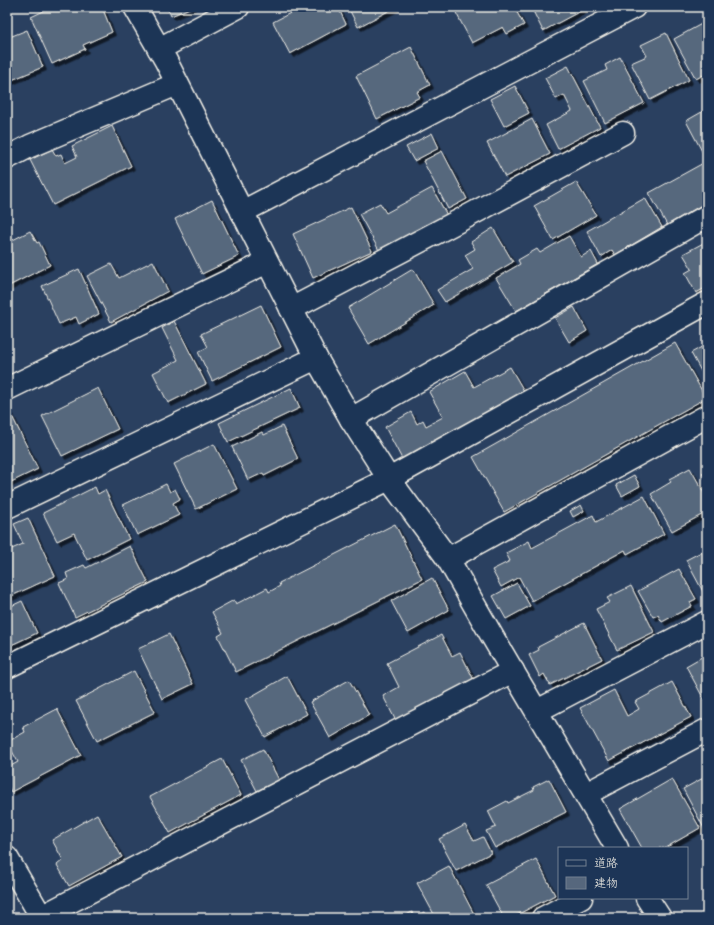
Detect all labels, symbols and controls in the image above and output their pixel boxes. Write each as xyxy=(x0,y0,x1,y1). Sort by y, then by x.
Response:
legend xyxy=(558,847,688,899)
text: 道路 xyxy=(594,856,618,871)
text: 建物 xyxy=(594,876,618,891)

